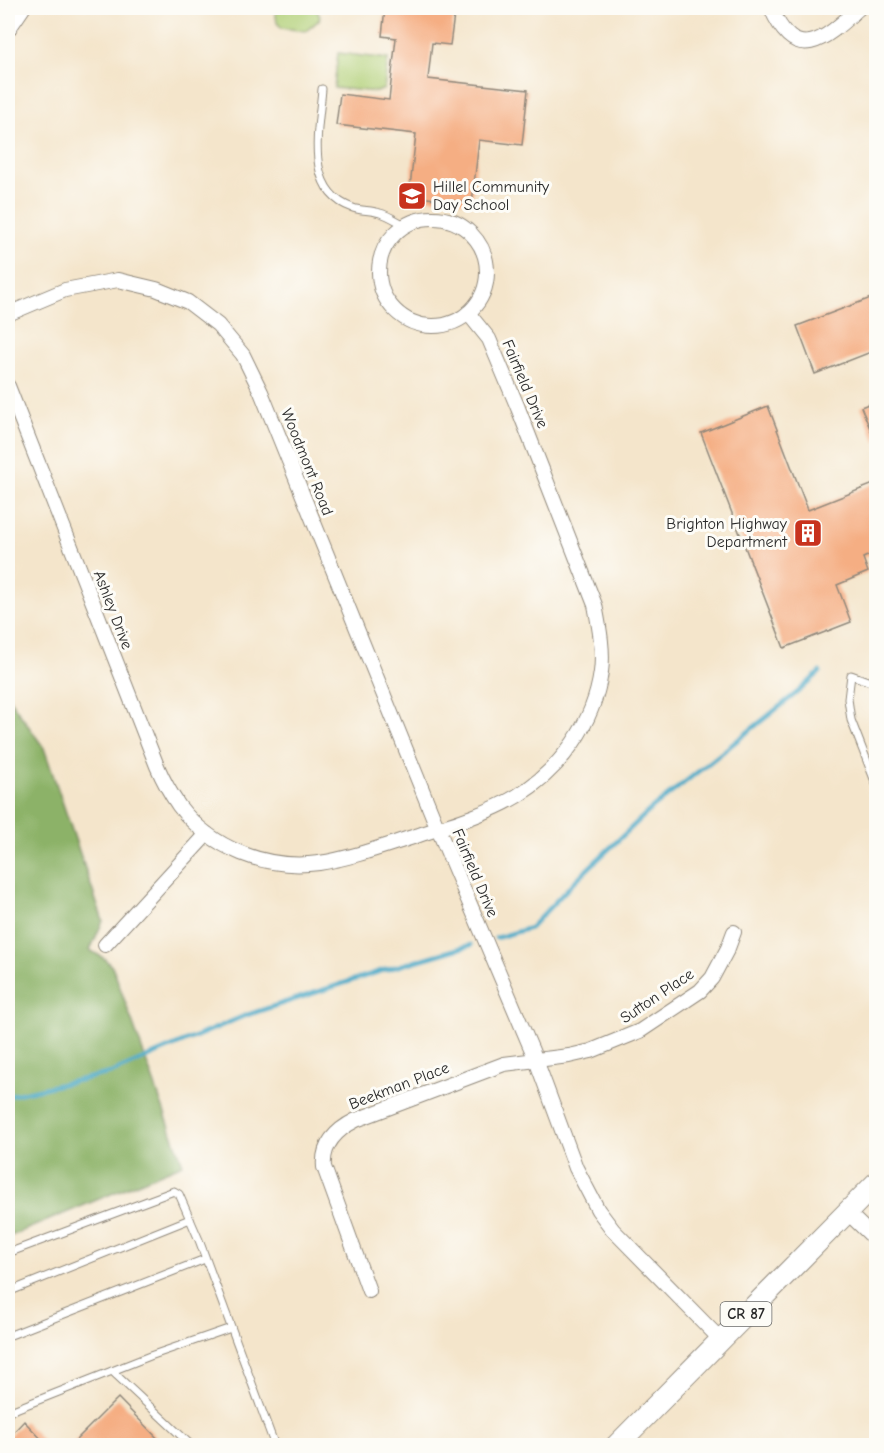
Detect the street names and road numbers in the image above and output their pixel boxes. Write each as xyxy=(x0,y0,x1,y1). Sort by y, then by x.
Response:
street label: Fairfield Drive xyxy=(498,337,552,431)
street label: Woodmont Road xyxy=(277,406,337,518)
street label: Ashley Drive xyxy=(90,568,136,652)
street label: Fairfield Drive xyxy=(448,826,502,920)
street label: Sutton Place xyxy=(617,965,697,1027)
street label: Beekman Place xyxy=(346,1059,452,1113)
road number: CR 87 xyxy=(720,1302,771,1326)

